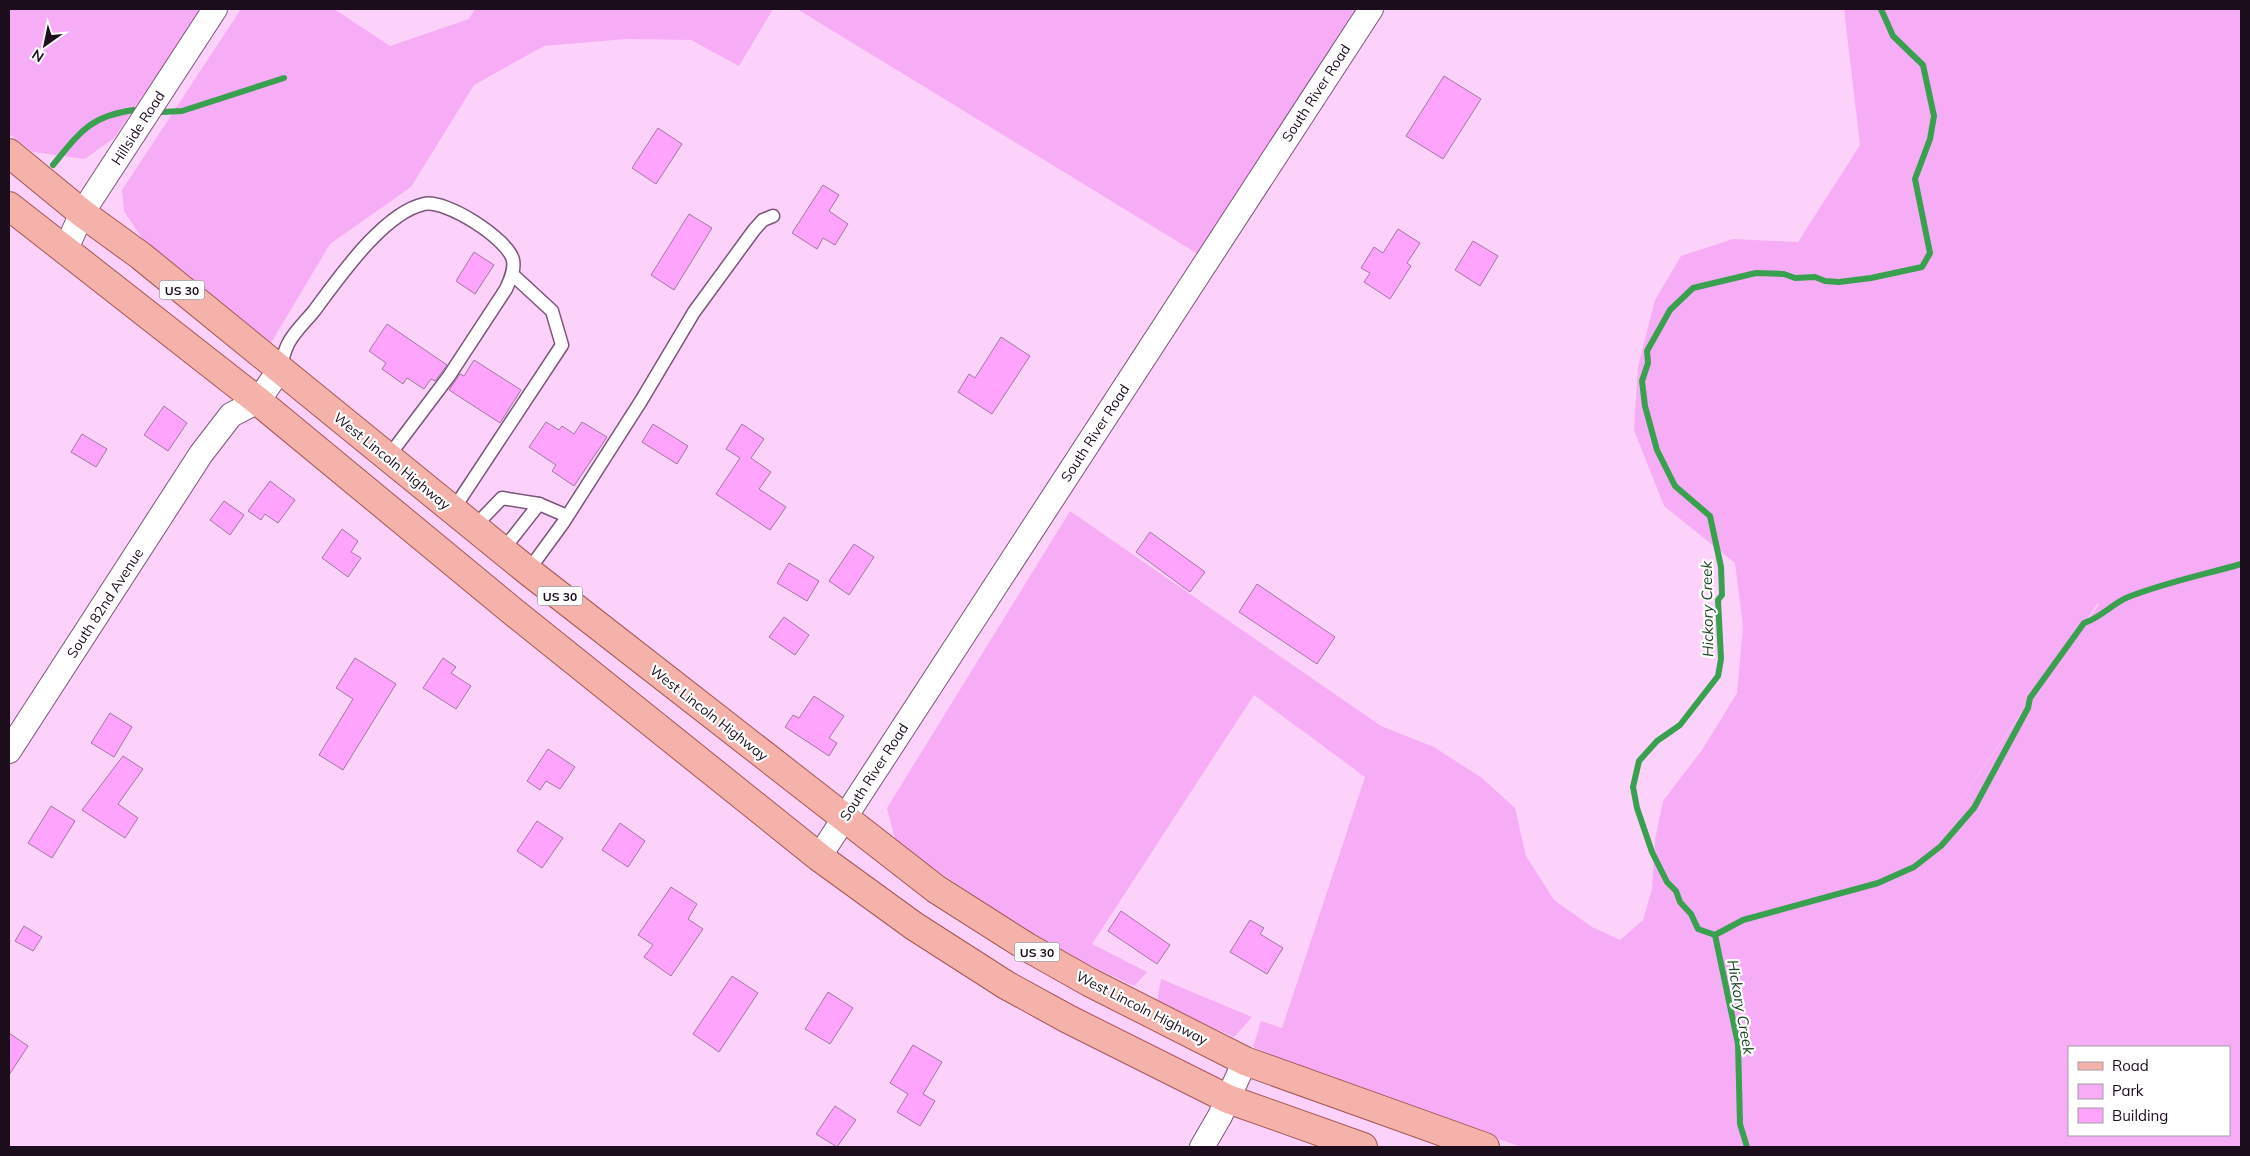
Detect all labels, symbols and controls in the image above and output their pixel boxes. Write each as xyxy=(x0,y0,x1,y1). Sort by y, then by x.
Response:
north arrow xyxy=(20,20,70,70)
street label: South River Road xyxy=(1278,41,1354,145)
text: N xyxy=(29,45,47,66)
street label: Hillside Road xyxy=(107,87,169,169)
road number: US 30 xyxy=(160,280,204,300)
street label: South River Road xyxy=(1057,381,1133,485)
street label: West Lincoln Highway xyxy=(330,408,455,514)
street label: South 82nd Avenue xyxy=(63,545,147,661)
water label: Hickory Creek xyxy=(1697,560,1717,657)
road number: US 30 xyxy=(538,586,582,606)
street label: West Lincoln Highway xyxy=(646,661,772,765)
street label: South River Road xyxy=(836,720,912,824)
road number: US 30 xyxy=(1014,942,1060,962)
water label: Hickory Creek xyxy=(1723,958,1759,1057)
street label: West Lincoln Highway xyxy=(1073,967,1211,1049)
legend xyxy=(2068,1046,2230,1136)
text: Road xyxy=(2112,1056,2149,1075)
text: Park xyxy=(2112,1081,2144,1100)
text: Building xyxy=(2112,1106,2168,1125)

